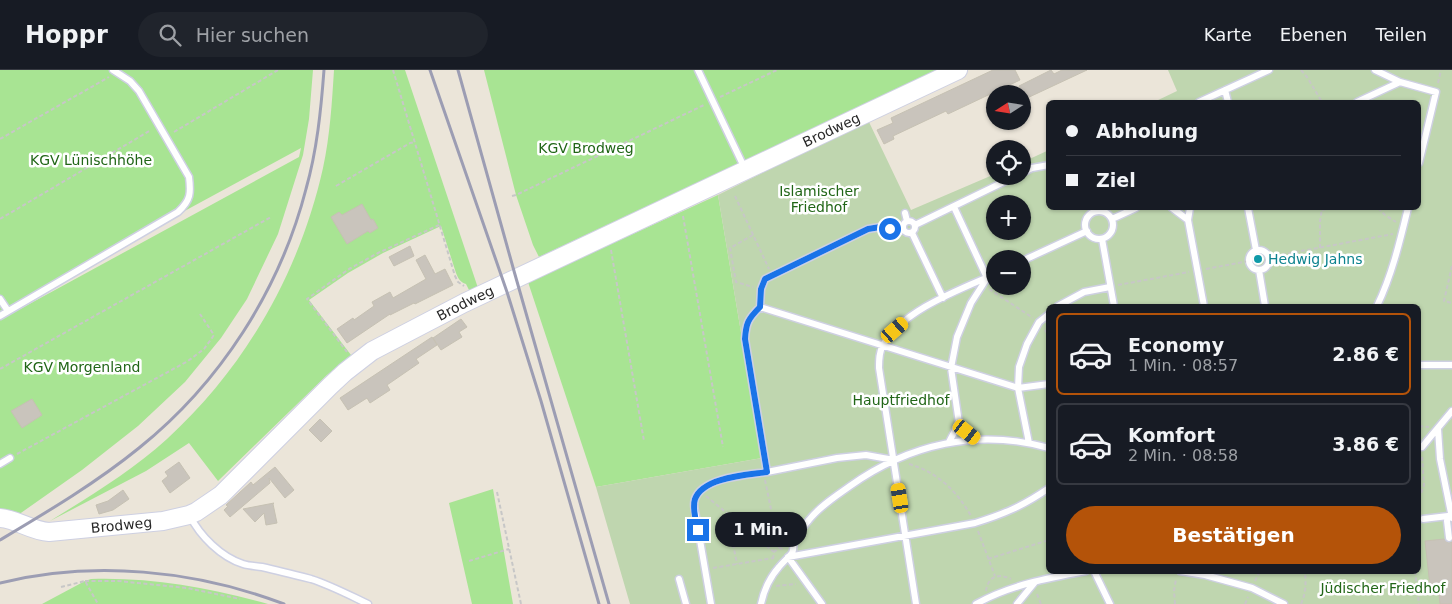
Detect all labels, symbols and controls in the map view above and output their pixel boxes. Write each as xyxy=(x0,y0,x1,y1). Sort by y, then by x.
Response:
search box xyxy=(138,12,488,57)
text: Hoppr xyxy=(25,21,108,49)
icon: search xyxy=(156,21,184,49)
text: Hier suchen xyxy=(196,24,309,46)
text: Karte xyxy=(1204,24,1252,45)
text: Ebenen xyxy=(1280,24,1348,45)
text: Teilen xyxy=(1376,24,1427,45)
north arrow xyxy=(986,85,1031,130)
map controls xyxy=(986,85,1031,295)
street label: Brodweg xyxy=(800,109,863,150)
text: Abholung xyxy=(1096,120,1198,142)
park label: KGV Brodweg xyxy=(538,140,634,156)
button: locate xyxy=(986,140,1031,185)
park label: KGV Lünischhöhe xyxy=(30,152,152,168)
text: Ziel xyxy=(1096,169,1136,191)
park label: Islamischer Friedhof xyxy=(779,183,859,215)
button: + xyxy=(986,195,1031,240)
route start xyxy=(879,218,901,240)
button: − xyxy=(986,250,1031,295)
place label: Hedwig Jahns xyxy=(1268,251,1362,267)
marker: Hedwig Jahns xyxy=(1252,253,1264,265)
street label: Brodweg xyxy=(434,282,496,324)
car xyxy=(878,314,911,346)
icon: car xyxy=(1068,332,1113,377)
text: Economy xyxy=(1128,334,1224,356)
text: 2.86 € xyxy=(1332,343,1399,365)
text: 1 Min. · 08:57 xyxy=(1128,356,1238,375)
park label: KGV Morgenland xyxy=(24,359,140,375)
park label: Hauptfriedhof xyxy=(853,392,950,408)
car xyxy=(950,417,983,447)
icon: car xyxy=(1068,422,1113,467)
text: Komfort xyxy=(1128,424,1215,446)
text: 3.86 € xyxy=(1332,433,1399,455)
text: 2 Min. · 08:58 xyxy=(1128,446,1238,465)
car xyxy=(890,482,909,514)
button: Bestätigen xyxy=(1066,506,1401,564)
callout: 1 Min. xyxy=(716,512,808,548)
street label: Brodweg xyxy=(90,514,153,536)
route end xyxy=(687,519,709,541)
text: 1 Min. xyxy=(733,520,789,539)
park label: Jüdischer Friedhof xyxy=(1319,580,1447,596)

